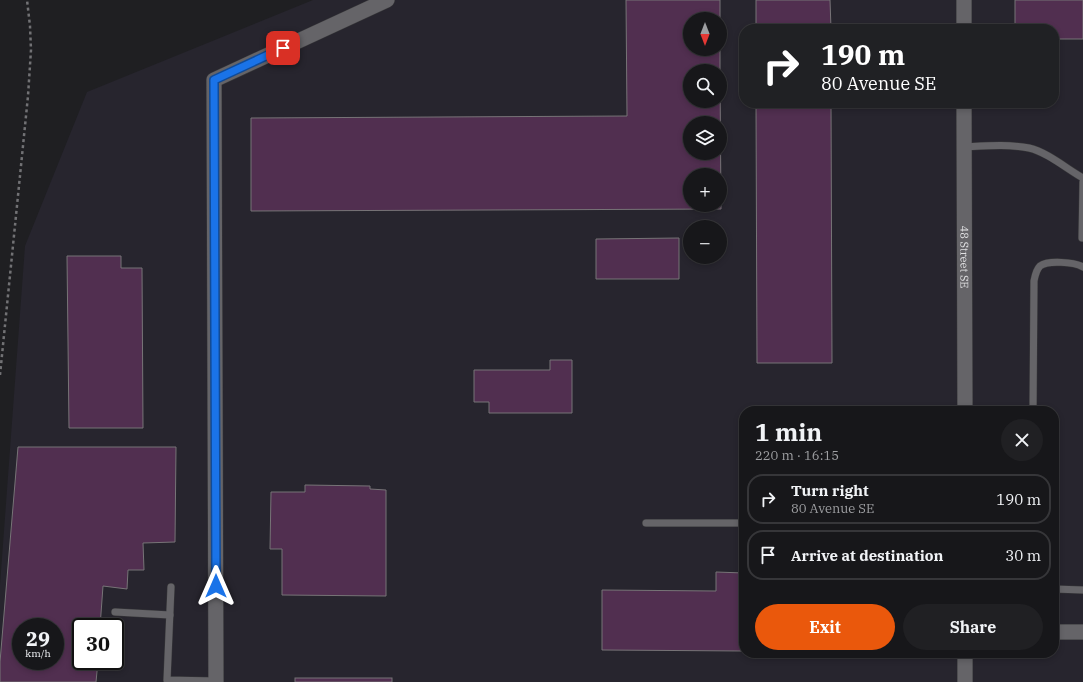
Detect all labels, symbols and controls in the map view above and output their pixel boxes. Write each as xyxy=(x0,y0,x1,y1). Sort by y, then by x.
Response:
north arrow xyxy=(683,12,727,56)
map controls xyxy=(683,12,727,264)
pin xyxy=(266,31,300,65)
text: 190 m xyxy=(821,36,905,73)
icon: arrive xyxy=(272,37,294,59)
icon: right xyxy=(755,40,807,92)
button: search xyxy=(683,64,727,108)
text: 80 Avenue SE xyxy=(821,72,936,95)
button: layers xyxy=(683,116,727,160)
button: + xyxy=(683,168,727,212)
button: − xyxy=(683,220,727,264)
street label: 48 Street SE xyxy=(957,226,972,288)
text: 1 min xyxy=(755,416,822,448)
button: close xyxy=(1001,419,1043,461)
text: 220 m · 16:15 xyxy=(755,447,839,464)
text: Turn right xyxy=(791,481,869,500)
icon: right xyxy=(757,488,779,510)
text: 190 m xyxy=(996,490,1041,509)
text: 80 Avenue SE xyxy=(791,500,874,517)
icon: arrive xyxy=(757,544,779,566)
text: Arrive at destination xyxy=(791,546,943,565)
text: 30 m xyxy=(1005,546,1041,565)
position arrow xyxy=(195,565,237,607)
button: Exit xyxy=(755,604,895,650)
button: Share xyxy=(903,604,1043,650)
speed limit sign: 30 xyxy=(72,618,124,670)
text: 29 xyxy=(26,625,50,652)
text: km/h xyxy=(25,647,51,660)

